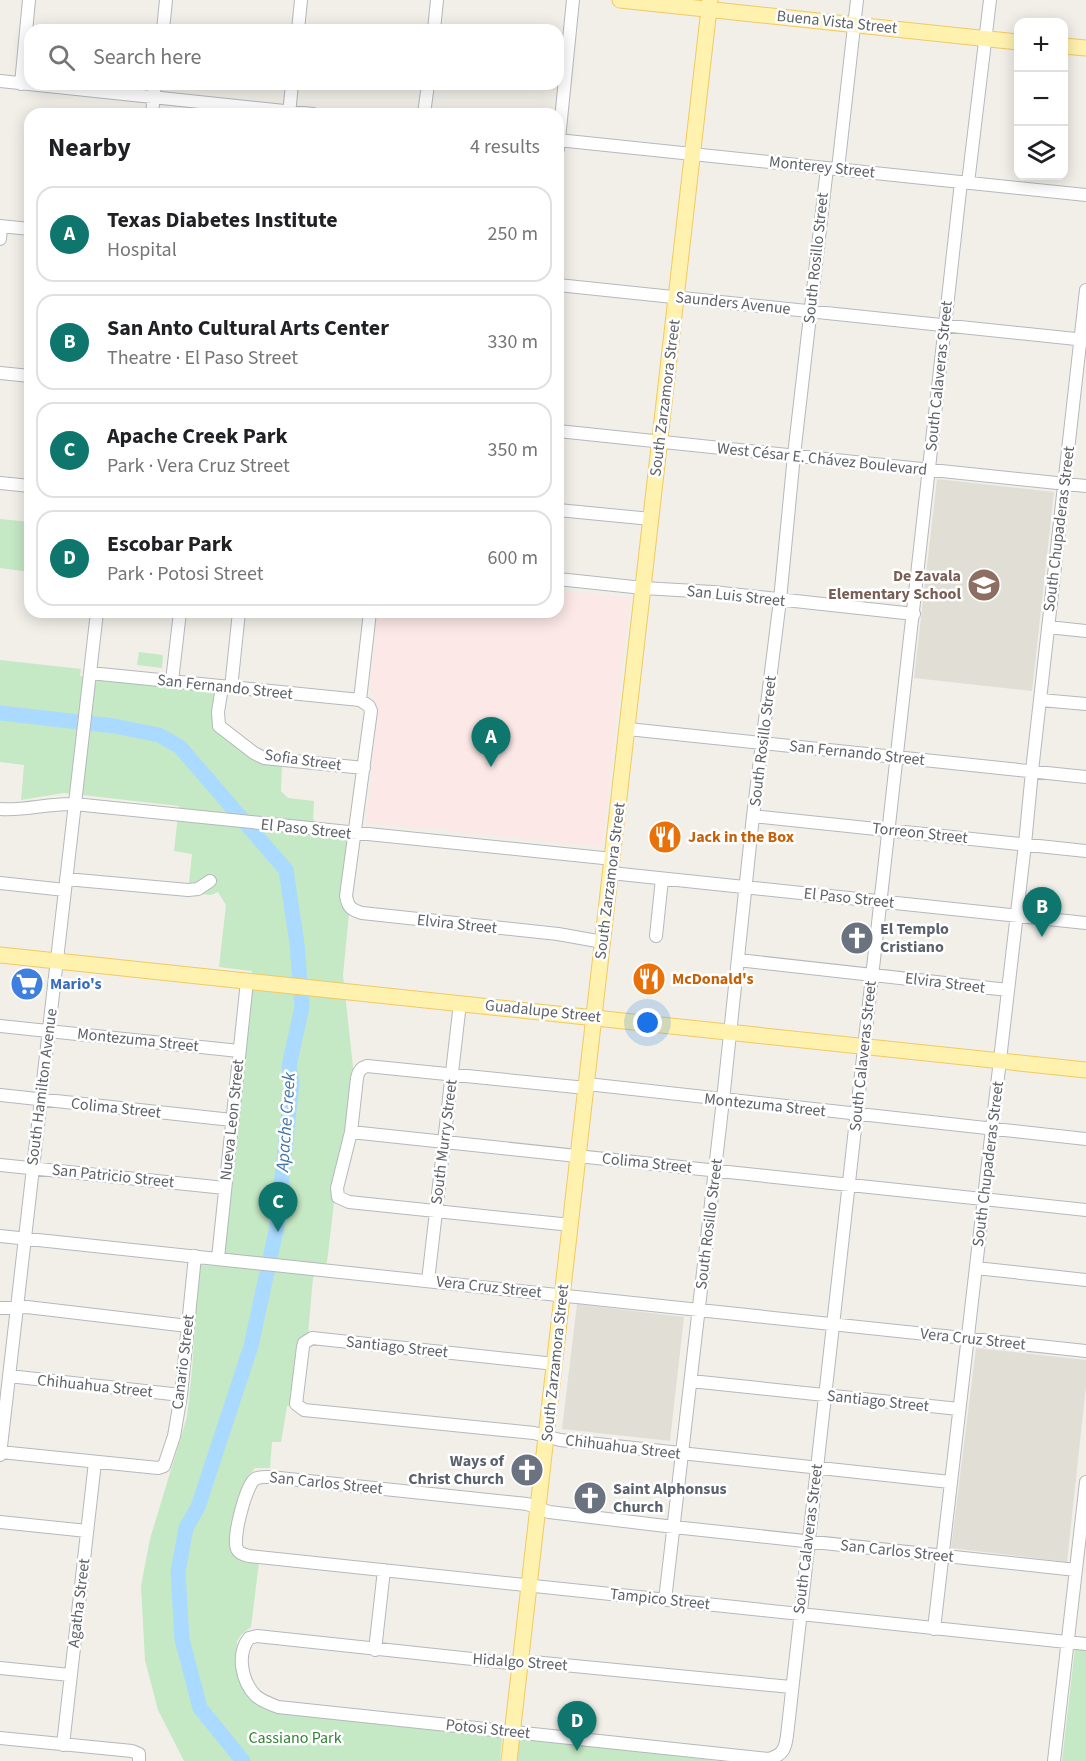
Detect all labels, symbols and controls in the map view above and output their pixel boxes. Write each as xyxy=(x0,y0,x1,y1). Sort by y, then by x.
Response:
street label: Buena Vista Street xyxy=(776,5,899,39)
map controls xyxy=(1014,18,1068,180)
button: + xyxy=(1014,18,1068,72)
search box xyxy=(24,24,564,90)
icon: search xyxy=(45,41,78,74)
text: Search here xyxy=(93,41,201,73)
button: − xyxy=(1014,72,1068,126)
button: layers xyxy=(1014,126,1068,180)
text: Nearby xyxy=(48,129,131,166)
text: 4 results xyxy=(470,133,540,161)
street label: Monterey Street xyxy=(768,151,877,184)
street label: South Rosillo Street xyxy=(798,191,834,325)
text: Texas Diabetes Institute xyxy=(107,204,338,236)
text: A xyxy=(64,220,75,248)
text: 250 m xyxy=(488,220,538,248)
text: Hospital xyxy=(107,236,177,264)
street label: Saunders Avenue xyxy=(674,286,792,320)
street label: South Calaveras Street xyxy=(920,299,958,452)
text: San Anto Cultural Arts Center xyxy=(107,312,389,344)
street label: South Zarzamora Street xyxy=(644,318,686,478)
text: B xyxy=(63,328,76,356)
text: 330 m xyxy=(488,328,538,356)
text: Theatre · El Paso Street xyxy=(107,344,298,372)
text: Apache Creek Park xyxy=(107,420,288,452)
text: C xyxy=(64,436,75,464)
text: 350 m xyxy=(488,436,538,464)
street label: West César E. Chávez Boulevard xyxy=(716,437,928,481)
street label: South Chupaderas Street xyxy=(1038,444,1080,613)
text: Park · Vera Cruz Street xyxy=(107,452,290,480)
text: Escobar Park xyxy=(107,528,233,560)
text: D xyxy=(63,544,76,572)
text: 600 m xyxy=(488,544,538,572)
text: Park · Potosi Street xyxy=(107,560,263,588)
place label: De Zavala Elementary School xyxy=(828,565,961,605)
school or university icon: De Zavala Elementary School xyxy=(966,567,1002,603)
street label: San Luis Street xyxy=(686,580,787,612)
street label: San Fernando Street xyxy=(156,669,294,705)
street label: South Rosillo Street xyxy=(744,674,782,808)
pin: A xyxy=(472,718,510,767)
street label: San Fernando Street xyxy=(788,735,926,771)
street label: Sofia Street xyxy=(263,744,343,776)
street label: South Zarzamora Street xyxy=(589,801,631,961)
street label: El Paso Street xyxy=(260,813,353,845)
street label: Torreon Street xyxy=(871,817,969,849)
restaurant icon: Jack in the Box xyxy=(647,819,683,855)
place label: Jack in the Box xyxy=(688,826,794,848)
street label: El Paso Street xyxy=(803,882,896,914)
pin: B xyxy=(1022,888,1062,937)
street label: Elvira Street xyxy=(416,909,499,939)
place label: El Templo Cristiano xyxy=(880,918,949,958)
church icon: El Templo Cristiano xyxy=(839,920,875,956)
restaurant icon: McDonald's xyxy=(631,961,667,997)
supermarket icon: Mario's xyxy=(9,966,45,1002)
street label: Elvira Street xyxy=(904,967,987,999)
place label: McDonald's xyxy=(672,968,754,990)
place label: Mario's xyxy=(50,973,102,995)
street label: South Calaveras Street xyxy=(844,979,882,1132)
street label: Guadalupe Street xyxy=(484,994,603,1028)
street label: South Hamilton Avenue xyxy=(21,1007,63,1167)
your location xyxy=(633,1008,662,1037)
street label: Montezuma Street xyxy=(76,1023,200,1057)
street label: Nueva Leon Street xyxy=(215,1058,249,1182)
water label: Apache Creek xyxy=(270,1071,302,1174)
street label: South Murry Street xyxy=(425,1078,463,1206)
street label: South Chupaderas Street xyxy=(967,1079,1009,1248)
street label: Montezuma Street xyxy=(703,1088,827,1122)
street label: Colima Street xyxy=(70,1092,163,1124)
street label: Colima Street xyxy=(601,1147,694,1179)
street label: South Rosillo Street xyxy=(690,1157,728,1291)
street label: San Patricio Street xyxy=(51,1159,176,1193)
pin: C xyxy=(258,1182,298,1232)
street label: Vera Cruz Street xyxy=(435,1271,543,1304)
street label: South Zarzamora Street xyxy=(536,1283,574,1443)
street label: Canario Street xyxy=(166,1313,200,1411)
street label: Vera Cruz Street xyxy=(919,1323,1027,1356)
street label: Santiago Street xyxy=(345,1331,450,1363)
street label: Chihuahua Street xyxy=(36,1369,154,1403)
street label: Santiago Street xyxy=(826,1385,931,1417)
street label: Chihuahua Street xyxy=(564,1429,682,1465)
place label: Ways of Christ Church xyxy=(408,1450,505,1490)
church icon: Ways of Christ Church xyxy=(509,1452,545,1488)
street label: South Calaveras Street xyxy=(788,1462,828,1615)
street label: San Carlos Street xyxy=(268,1466,384,1500)
place label: Saint Alphonsus Church xyxy=(613,1478,727,1518)
church icon: Saint Alphonsus Church xyxy=(572,1480,608,1516)
street label: San Carlos Street xyxy=(839,1534,955,1568)
street label: Agatha Street xyxy=(63,1557,95,1649)
street label: Tampico Street xyxy=(609,1583,712,1615)
street label: Hidalgo Street xyxy=(472,1648,569,1676)
pin: D xyxy=(558,1702,596,1751)
street label: Potosi Street xyxy=(445,1714,532,1744)
park label: Cassiano Park xyxy=(248,1727,342,1749)

